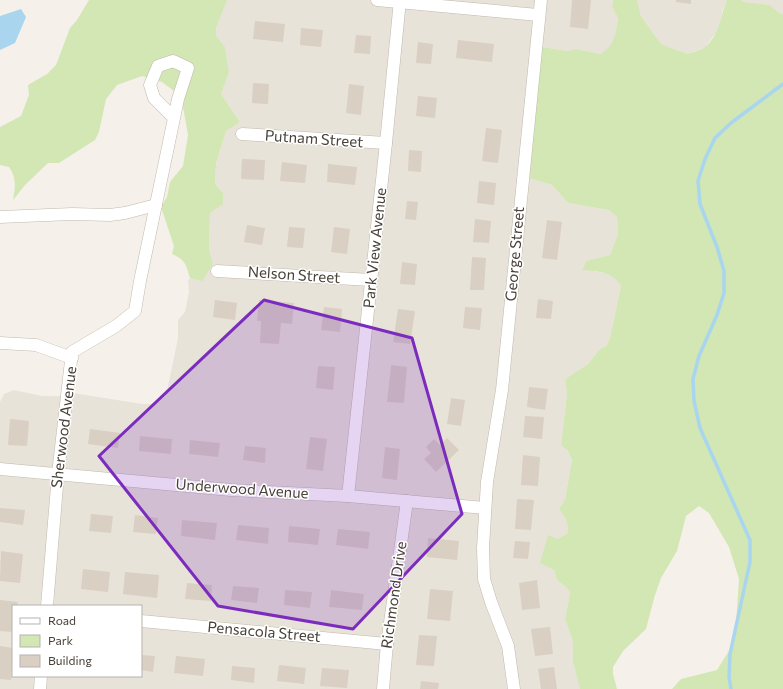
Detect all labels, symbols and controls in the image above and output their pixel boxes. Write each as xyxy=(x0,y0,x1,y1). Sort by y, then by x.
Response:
street label: Putnam Street xyxy=(264,126,364,150)
street label: Park View Avenue xyxy=(359,187,389,309)
street label: George Street xyxy=(501,206,527,302)
street label: Nelson Street xyxy=(247,262,341,286)
street label: Sherwood Avenue xyxy=(47,365,79,489)
street label: Underwood Avenue xyxy=(175,474,309,502)
street label: Richmond Drive xyxy=(377,540,409,650)
legend xyxy=(12,605,142,677)
text: Road xyxy=(48,613,76,627)
street label: Pensacola Street xyxy=(207,617,321,645)
text: Park xyxy=(48,633,74,647)
text: Building xyxy=(48,653,92,667)

